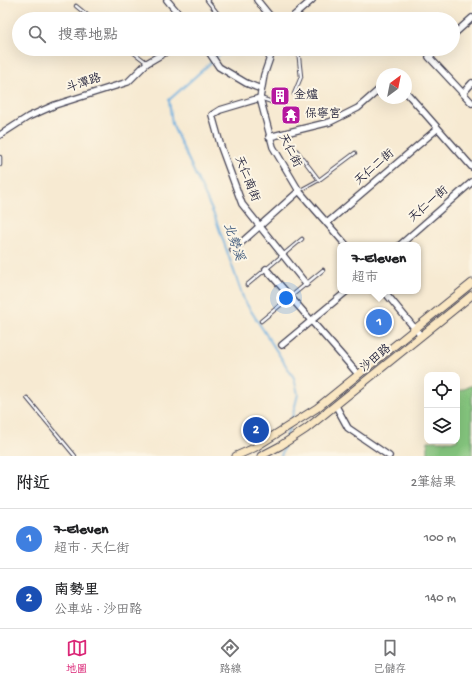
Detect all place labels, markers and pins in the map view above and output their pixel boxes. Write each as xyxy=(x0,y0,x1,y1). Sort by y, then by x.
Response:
building icon: 金爐 xyxy=(269,85,291,107)
place label: 金爐 xyxy=(294,88,318,103)
temple icon: 保寧宮 xyxy=(280,104,302,126)
place label: 保寧宮 xyxy=(305,107,341,122)
pin: 1 xyxy=(366,307,392,337)
pin: 2 xyxy=(243,415,269,445)

